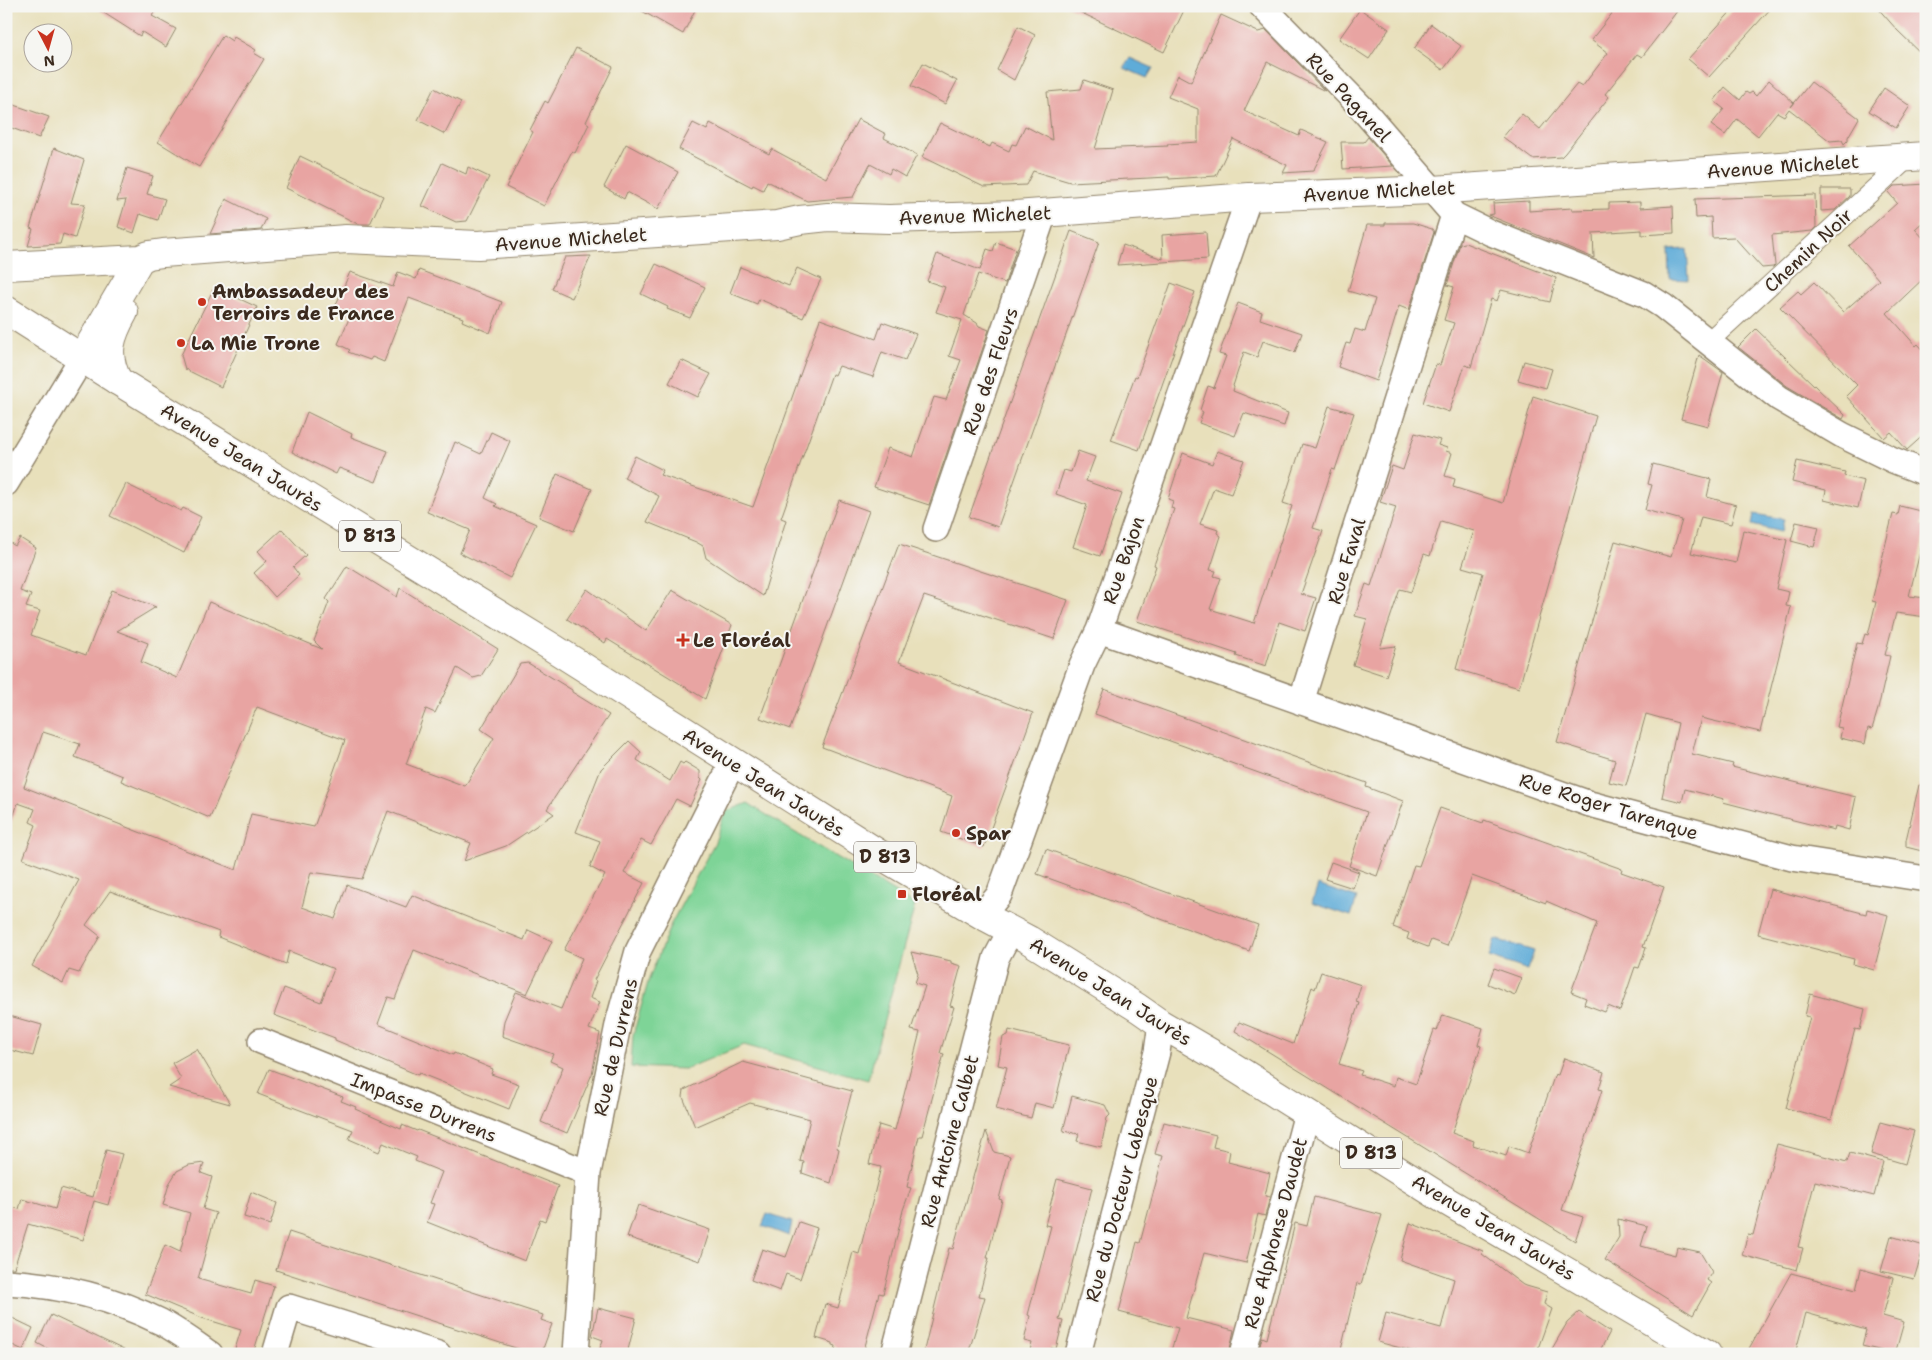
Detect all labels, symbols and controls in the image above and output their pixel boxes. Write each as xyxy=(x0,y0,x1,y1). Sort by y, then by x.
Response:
north arrow xyxy=(22,22,72,72)
street label: Rue Paganel xyxy=(1301,47,1397,148)
text: N xyxy=(43,51,56,70)
street label: Avenue Michelet xyxy=(1706,149,1860,184)
street label: Avenue Michelet xyxy=(1302,175,1456,208)
street label: Avenue Michelet xyxy=(898,200,1052,231)
street label: Chemin Noir xyxy=(1759,203,1858,298)
street label: Avenue Michelet xyxy=(494,222,648,257)
place label: Ambassadeur des Terroirs de France xyxy=(212,279,395,326)
marker: Ambassadeur des Terroirs de France xyxy=(196,296,208,308)
street label: Rue des Fleurs xyxy=(957,304,1024,439)
place label: La Mie Trone xyxy=(191,331,320,356)
marker: La Mie Trone xyxy=(175,337,187,349)
street label: Avenue Jean Jaurès xyxy=(156,397,328,518)
street label: Rue Bajon xyxy=(1097,513,1150,607)
street label: Rue Faval xyxy=(1322,515,1371,607)
road number: D 813 xyxy=(339,520,401,552)
place label: Le Floréal xyxy=(693,628,791,653)
marker: Le Floréal xyxy=(677,634,689,646)
street label: Avenue Jean Jaurès xyxy=(678,722,850,843)
street label: Rue Roger Tarenque xyxy=(1516,767,1701,846)
place label: Spar xyxy=(966,821,1011,846)
marker: Spar xyxy=(950,827,962,839)
road number: D 813 xyxy=(854,842,916,872)
place label: Floréal xyxy=(912,882,982,907)
marker: Floréal xyxy=(896,888,908,900)
street label: Avenue Jean Jaurès xyxy=(1025,931,1197,1052)
street label: Rue de Durrens xyxy=(587,976,644,1119)
street label: Rue Antoine Calbet xyxy=(914,1052,985,1230)
street label: Impasse Durrens xyxy=(347,1067,501,1148)
street label: Rue du Docteur Labesque xyxy=(1079,1073,1164,1305)
street label: Rue Alphonse Daudet xyxy=(1238,1135,1313,1332)
road number: D 813 xyxy=(1340,1138,1402,1168)
street label: Avenue Jean Jaurès xyxy=(1407,1169,1580,1286)

